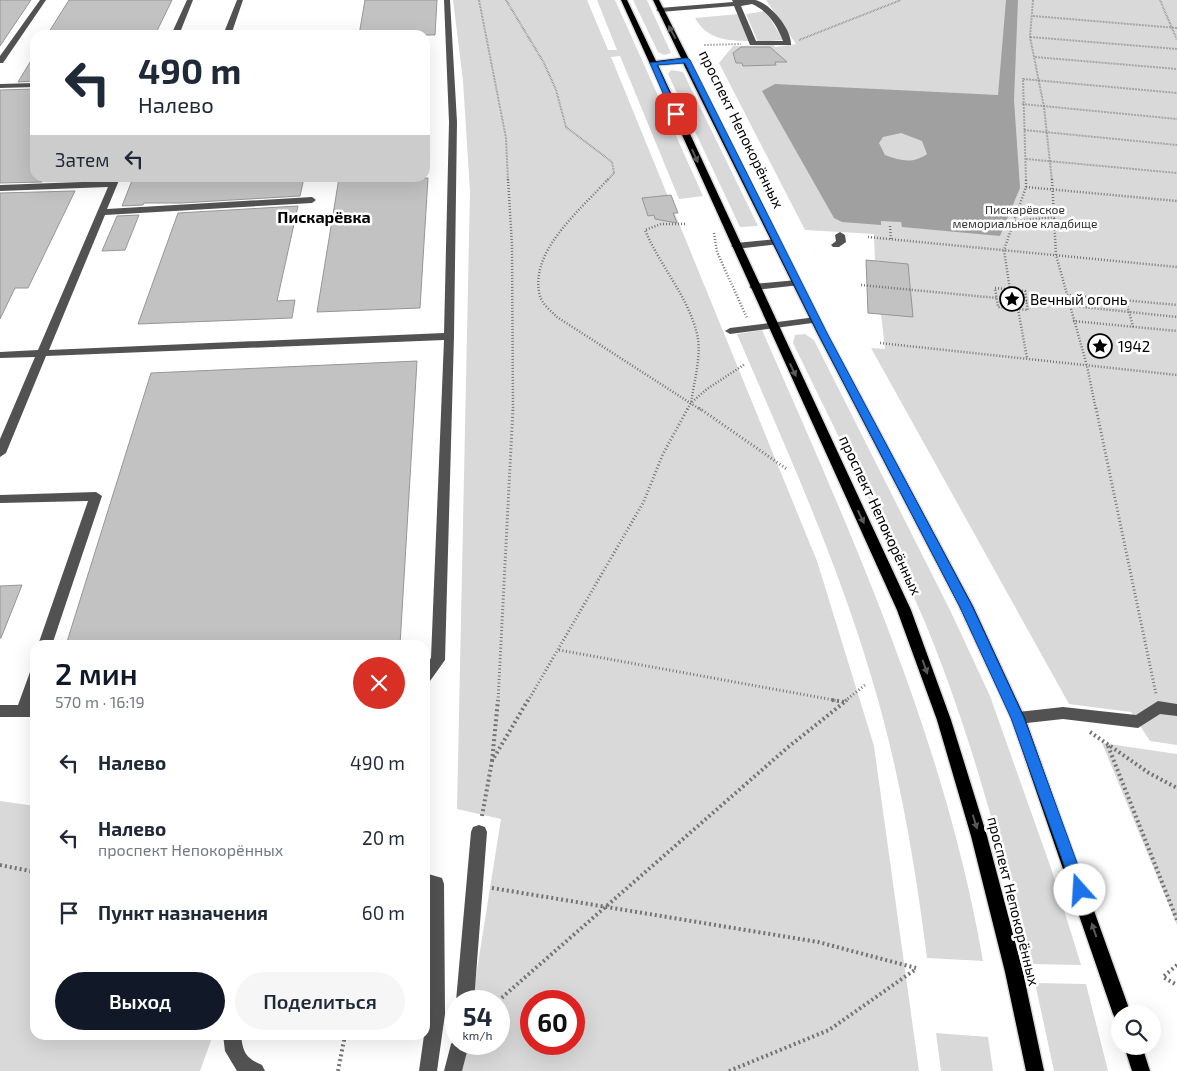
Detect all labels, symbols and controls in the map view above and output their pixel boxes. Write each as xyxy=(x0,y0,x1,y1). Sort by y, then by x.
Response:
one-way arrow xyxy=(668,24,676,39)
street label: проспект Непокорённых xyxy=(696,47,788,211)
text: 490 m xyxy=(138,49,241,91)
icon: left xyxy=(55,50,120,115)
text: Налево xyxy=(138,91,214,117)
pin xyxy=(655,93,697,135)
icon: arrive xyxy=(662,100,690,128)
icon: left xyxy=(120,145,148,173)
text: Затем xyxy=(55,148,110,171)
one-way arrow xyxy=(691,149,699,163)
park label: Пискарёвское мемориальное кладбище xyxy=(953,202,1097,230)
district label: Пискарёвка xyxy=(277,207,371,226)
place icon: Вечный огонь xyxy=(999,286,1025,312)
place label: Вечный огонь xyxy=(1030,290,1128,308)
place icon: 1942 xyxy=(1087,333,1113,359)
place label: 1942 xyxy=(1118,337,1150,355)
one-way arrow xyxy=(789,363,797,377)
street label: проспект Непокорённых xyxy=(836,432,926,598)
one-way arrow xyxy=(857,510,866,525)
text: 2 мин xyxy=(55,655,138,691)
button: close xyxy=(353,657,405,709)
one-way arrow xyxy=(921,660,929,675)
text: 570 m · 16:19 xyxy=(55,692,145,711)
icon: left xyxy=(55,749,83,777)
text: Налево xyxy=(98,751,166,774)
text: 490 m xyxy=(350,751,405,774)
one-way arrow xyxy=(971,814,979,829)
street label: проспект Непокорённых xyxy=(984,815,1044,987)
text: Налево xyxy=(98,817,166,840)
icon: left xyxy=(55,824,83,852)
text: 20 m xyxy=(362,826,405,849)
text: проспект Непокорённых xyxy=(98,840,283,859)
position arrow xyxy=(1053,863,1105,915)
icon: arrive xyxy=(55,899,83,927)
text: Пункт назначения xyxy=(98,901,268,924)
text: 60 m xyxy=(362,901,405,924)
one-way arrow xyxy=(1090,922,1097,937)
button: Выход xyxy=(55,972,225,1030)
button: Поделиться xyxy=(235,972,405,1030)
speed limit sign: 60 xyxy=(520,990,585,1055)
text: 54 xyxy=(463,1001,492,1031)
map controls xyxy=(1111,1005,1161,1055)
button: search xyxy=(1111,1005,1161,1055)
text: km/h xyxy=(463,1028,492,1042)

